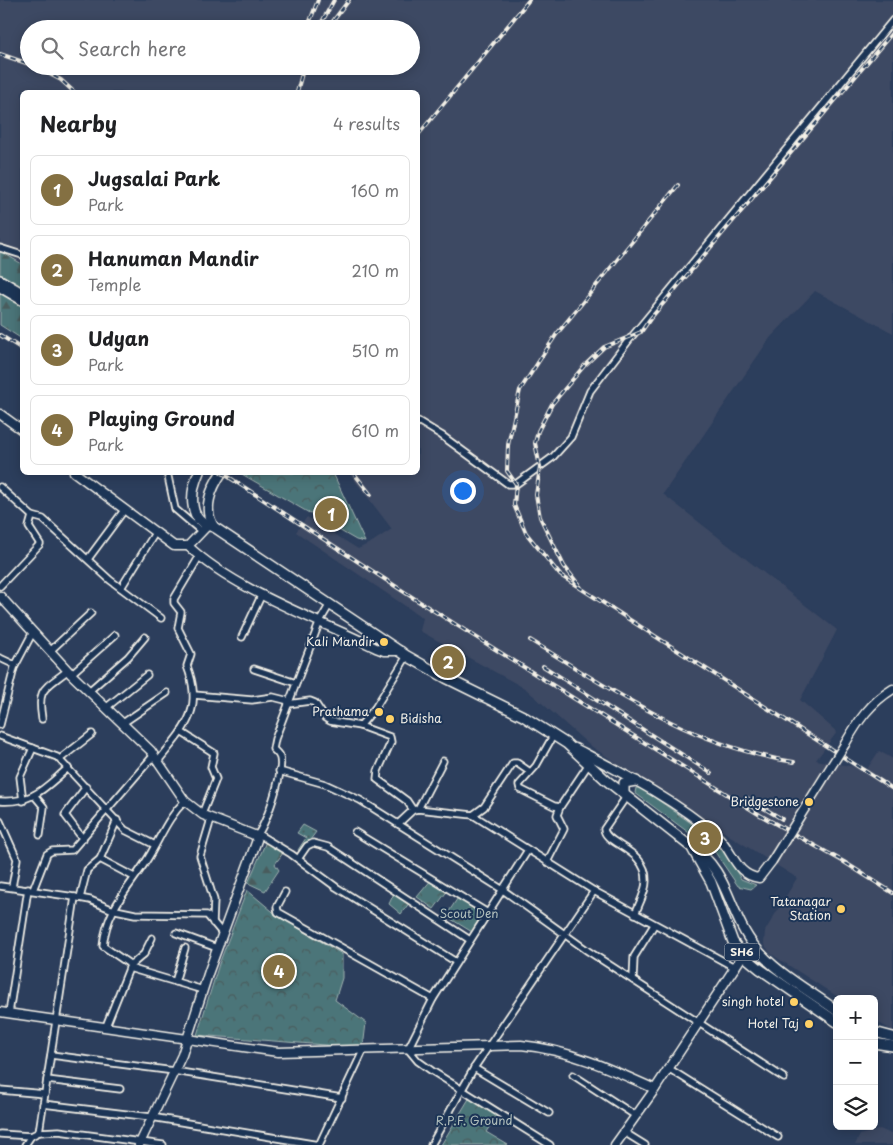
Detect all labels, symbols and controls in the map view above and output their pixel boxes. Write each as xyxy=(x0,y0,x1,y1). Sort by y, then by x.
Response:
search box xyxy=(20,20,420,75)
icon: search xyxy=(38,34,66,62)
text: Search here xyxy=(78,34,187,62)
text: Nearby xyxy=(40,107,117,139)
text: 4 results xyxy=(333,111,400,135)
text: Jugsalai Park xyxy=(88,164,220,192)
text: 1 xyxy=(53,178,61,202)
text: 160 m xyxy=(351,178,399,202)
text: Park xyxy=(88,192,124,216)
text: Hanuman Mandir xyxy=(88,244,259,272)
text: 2 xyxy=(51,258,63,282)
text: 210 m xyxy=(351,258,399,282)
text: Temple xyxy=(88,272,141,296)
text: Udyan xyxy=(88,324,149,352)
text: 3 xyxy=(52,338,62,362)
text: 510 m xyxy=(351,338,399,362)
text: Park xyxy=(88,352,124,376)
text: Playing Ground xyxy=(88,404,235,432)
text: 4 xyxy=(52,418,62,442)
text: 610 m xyxy=(351,418,399,442)
text: Park xyxy=(88,432,124,456)
your location xyxy=(450,478,476,504)
pin: 1 xyxy=(315,495,347,533)
place label: Kali Mandir xyxy=(306,632,375,650)
marker: Kali Mandir xyxy=(378,636,390,648)
pin: 2 xyxy=(432,643,464,681)
place label: Prathama xyxy=(312,702,369,720)
marker: Prathama xyxy=(373,706,385,718)
place label: Bidisha xyxy=(400,709,442,727)
marker: Bidisha xyxy=(384,713,396,725)
place label: Bridgestone xyxy=(731,792,799,810)
marker: Bridgestone xyxy=(803,796,815,808)
pin: 3 xyxy=(689,819,721,857)
place label: Tatanagar Station xyxy=(770,892,832,924)
marker: Tatanagar Station xyxy=(835,903,847,915)
park label: Scout Den xyxy=(439,904,499,922)
road number: SH6 xyxy=(724,944,760,960)
pin: 4 xyxy=(263,952,295,990)
place label: singh hotel xyxy=(722,992,784,1010)
map controls xyxy=(833,995,878,1130)
button: + xyxy=(833,995,878,1040)
marker: singh hotel xyxy=(788,996,800,1008)
place label: Hotel Taj xyxy=(748,1014,799,1032)
marker: Hotel Taj xyxy=(803,1018,815,1030)
button: − xyxy=(833,1040,878,1085)
button: layers xyxy=(833,1085,878,1130)
park label: R.P.F. Ground xyxy=(435,1111,513,1129)

